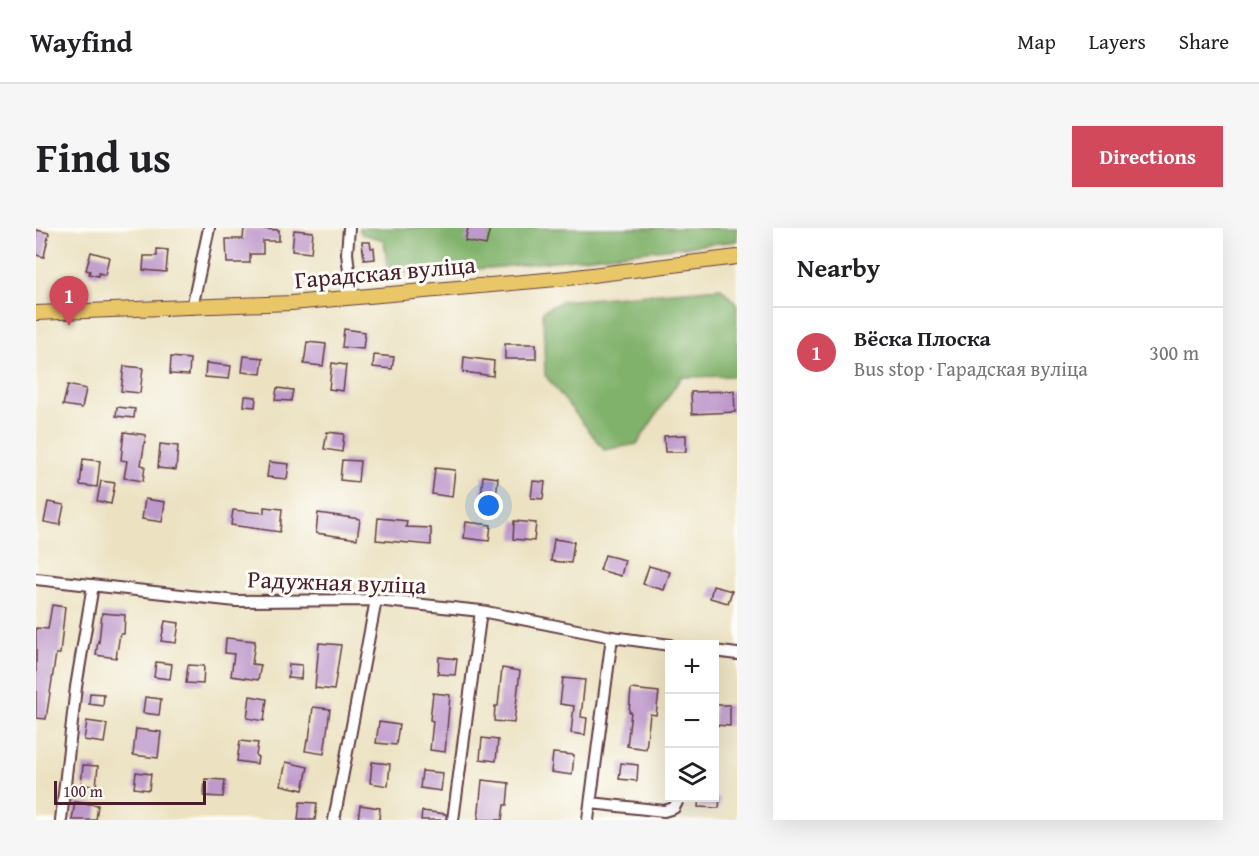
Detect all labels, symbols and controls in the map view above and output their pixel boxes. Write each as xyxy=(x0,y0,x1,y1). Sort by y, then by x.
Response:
text: Wayfind xyxy=(30,21,132,62)
text: Map xyxy=(1017,26,1056,57)
text: Layers xyxy=(1089,26,1146,57)
text: Share xyxy=(1179,26,1229,57)
text: Find us xyxy=(36,126,171,187)
button: Directions xyxy=(1072,126,1223,187)
street label: Гарадская вуліца xyxy=(293,247,478,297)
text: Nearby xyxy=(797,248,880,287)
pin: 1 xyxy=(50,276,88,326)
text: Вёска Плоска xyxy=(854,322,991,354)
text: 1 xyxy=(811,338,822,367)
text: 300 m xyxy=(1149,338,1199,367)
text: Bus stop · Гарадская вуліца xyxy=(854,354,1088,383)
your location xyxy=(474,491,503,520)
street label: Радужная вуліца xyxy=(247,561,428,603)
map controls xyxy=(665,640,719,802)
button: + xyxy=(665,640,719,694)
button: − xyxy=(665,694,719,748)
button: layers xyxy=(665,748,719,802)
scale bar xyxy=(54,778,206,806)
text: 100 m xyxy=(63,779,103,803)

